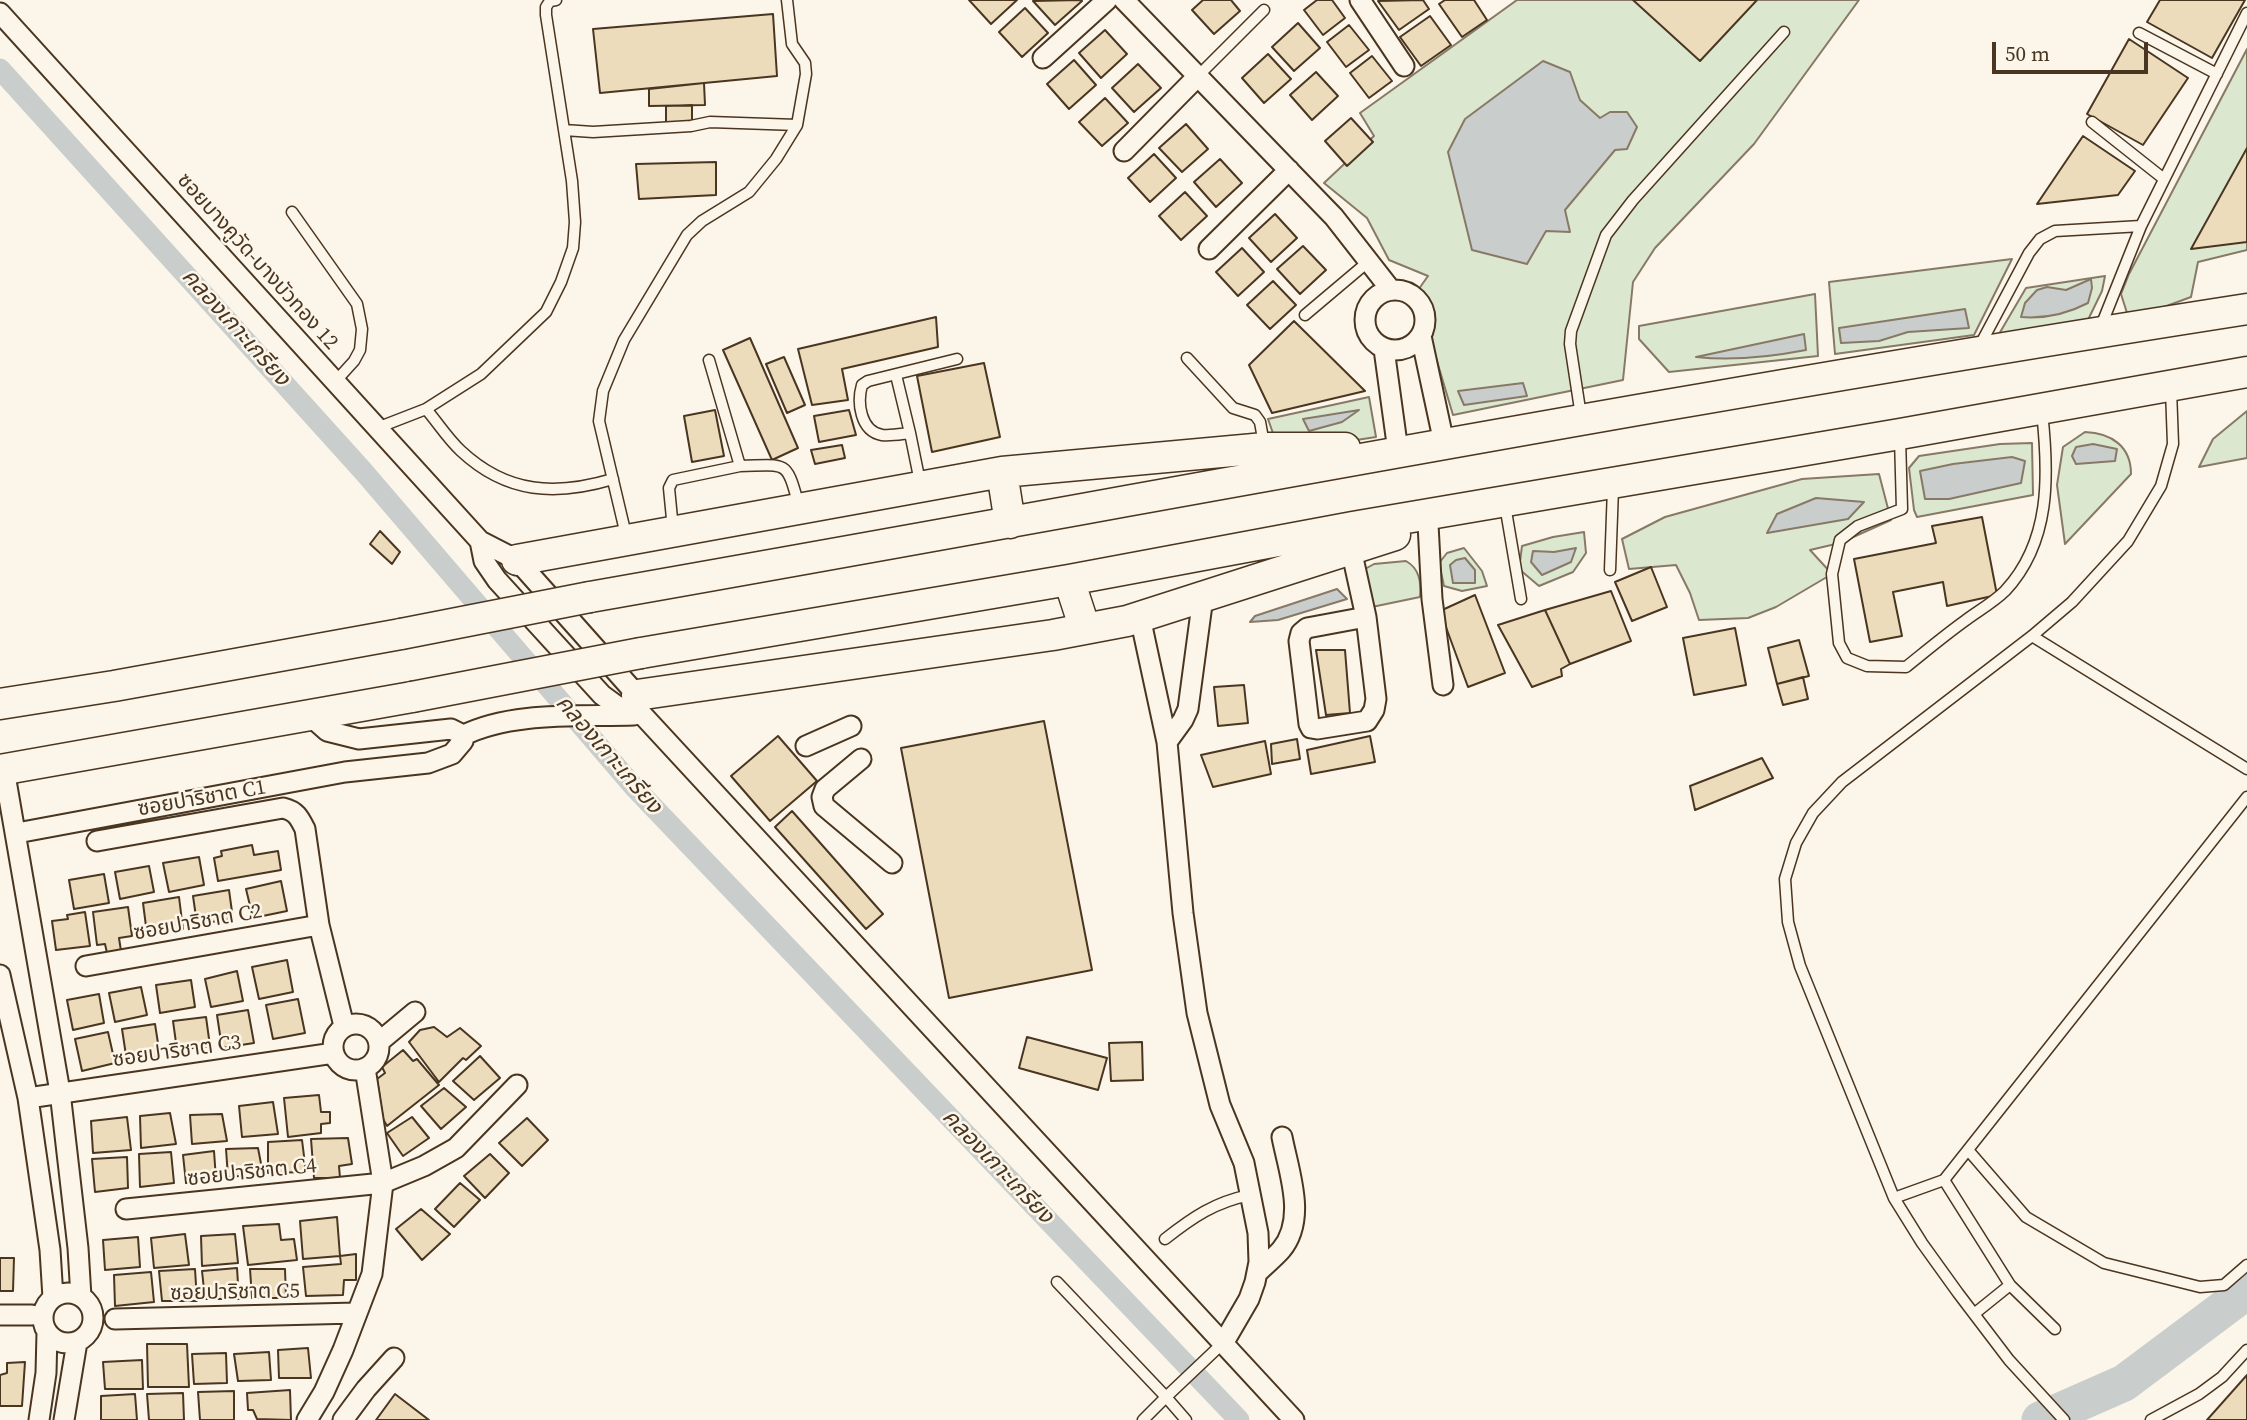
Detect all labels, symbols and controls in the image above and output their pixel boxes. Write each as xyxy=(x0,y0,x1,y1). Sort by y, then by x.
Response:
scale bar xyxy=(1995,28,2151,72)
text: 50 m xyxy=(2005,39,2050,68)
street label: ซอยบางคูวัด-บางบัวทอง 12 xyxy=(171,169,343,355)
water label: คลองเกาะเกรียง xyxy=(175,264,295,392)
water label: คลองเกาะเกรียง xyxy=(549,690,667,820)
street label: ซอยปาริชาต C1 xyxy=(136,775,268,823)
street label: ซอยปาริชาต C2 xyxy=(132,899,264,947)
street label: ซอยปาริชาต C3 xyxy=(111,1030,243,1074)
water label: คลองเกาะเกรียง xyxy=(936,1104,1058,1230)
street label: ซอยปาริชาต C4 xyxy=(186,1154,318,1192)
street label: ซอยปาริชาต C5 xyxy=(170,1279,300,1307)

